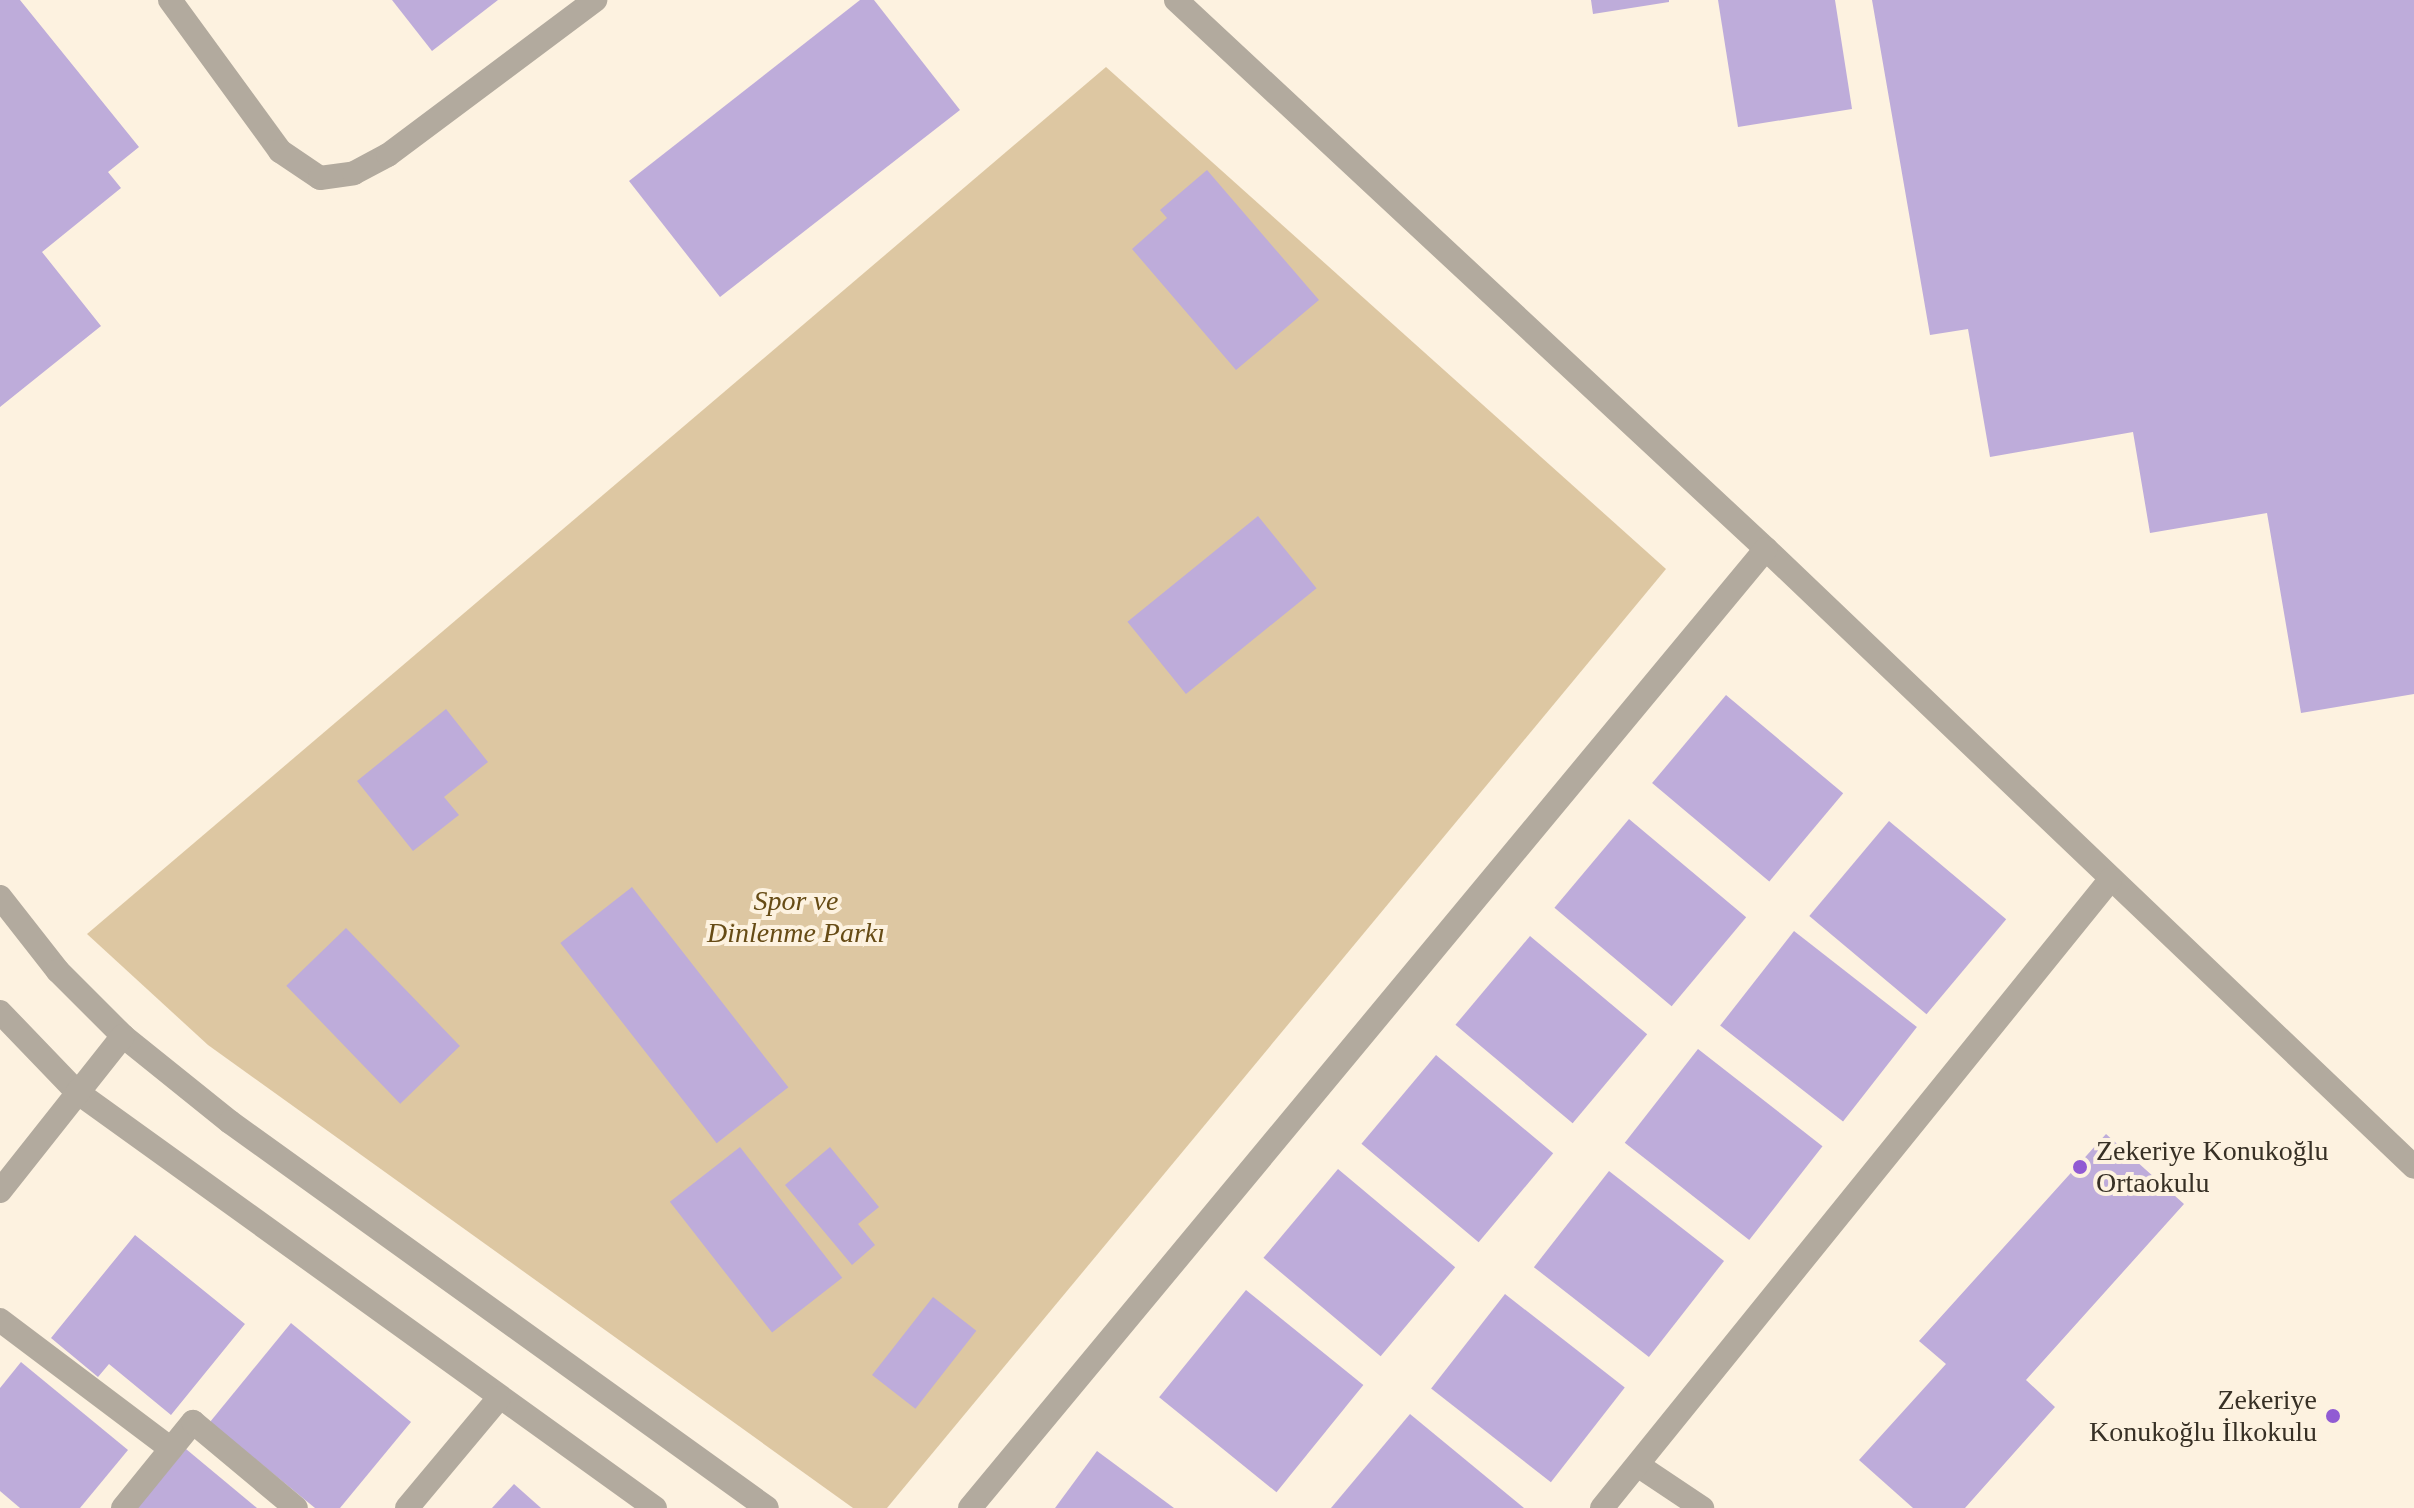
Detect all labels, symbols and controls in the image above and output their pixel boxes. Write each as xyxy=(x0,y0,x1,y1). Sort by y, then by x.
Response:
park label: Spor ve Dinlenme Parkı xyxy=(707,884,885,950)
place label: Zekeriye Konukoğlu Ortaokulu xyxy=(2096,1134,2328,1200)
marker: Zekeriye Konukoğlu Ortaokulu xyxy=(2071,1158,2089,1176)
place label: Zekeriye Konukoğlu İlkokulu xyxy=(2089,1383,2317,1449)
marker: Zekeriye Konukoğlu İlkokulu xyxy=(2324,1407,2342,1425)

